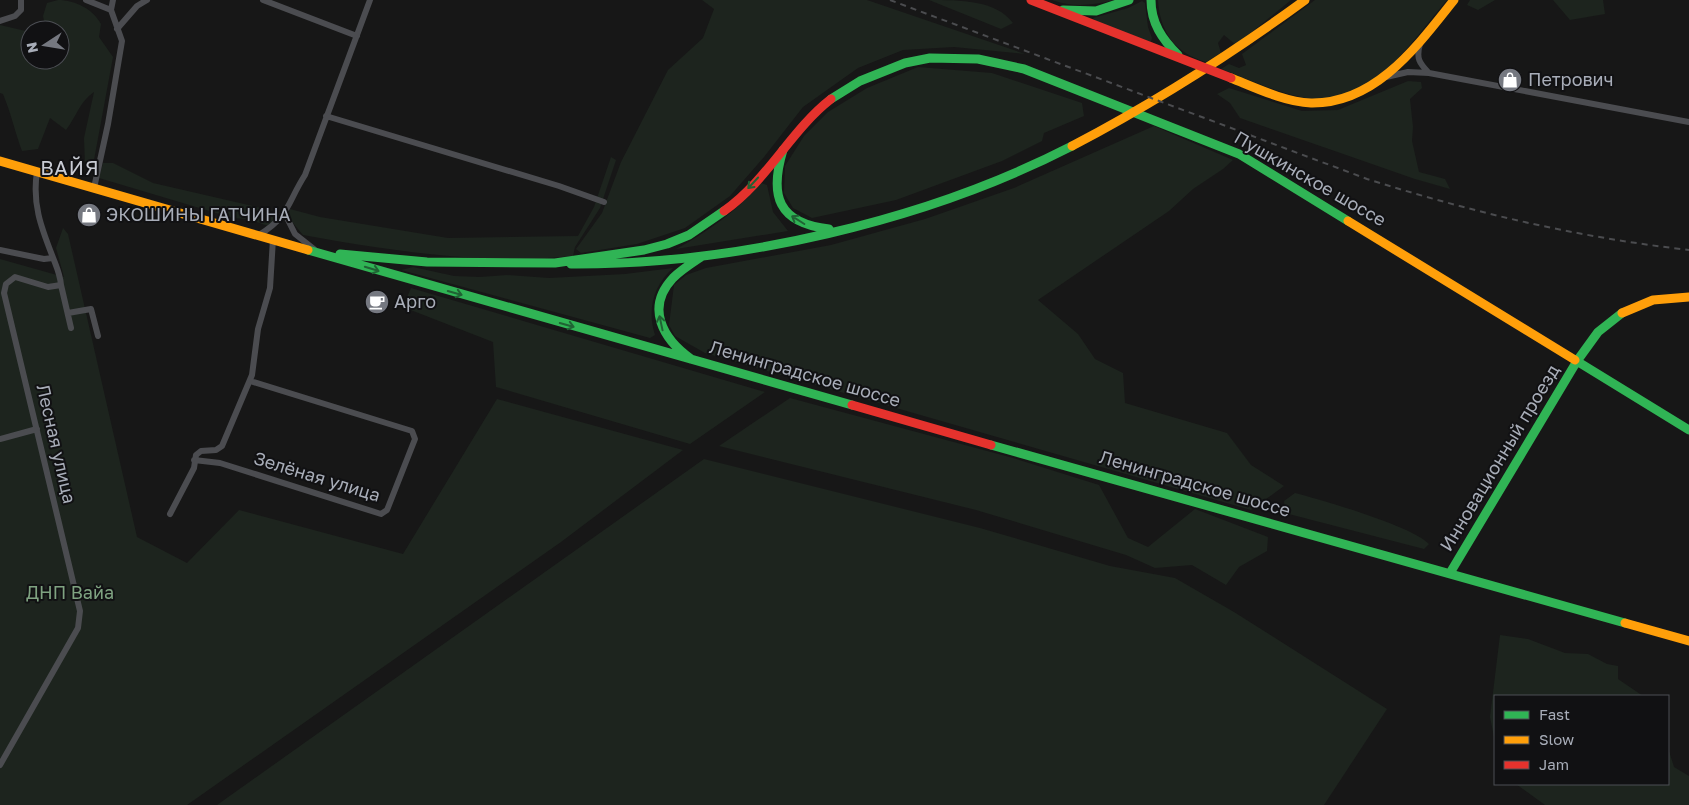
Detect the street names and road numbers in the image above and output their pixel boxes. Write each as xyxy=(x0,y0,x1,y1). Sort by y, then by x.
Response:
street label: Пушкинское шоссе xyxy=(1231,126,1390,231)
street label: Ленинградское шоссе xyxy=(707,335,903,411)
street label: Инновационный проезд xyxy=(1435,360,1564,555)
street label: Лесная улица xyxy=(33,382,81,506)
street label: Ленинградское шоссе xyxy=(1097,445,1293,521)
street label: Зелёная улица xyxy=(251,446,383,506)

